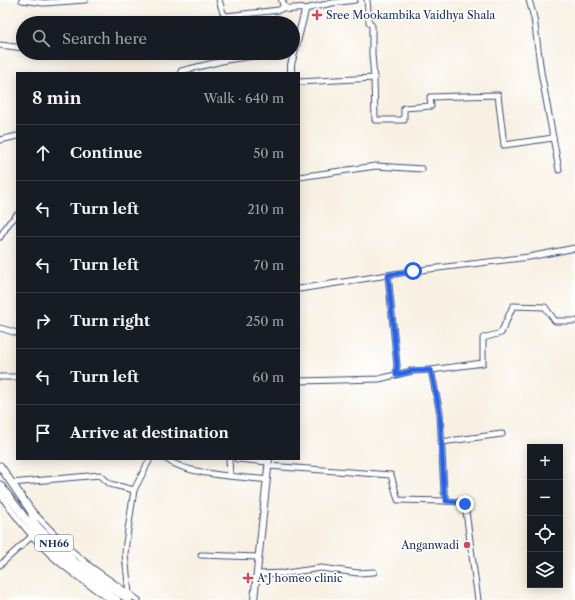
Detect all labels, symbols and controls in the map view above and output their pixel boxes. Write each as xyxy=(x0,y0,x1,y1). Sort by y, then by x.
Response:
place label: Sree Mookambika Vaidhya Shala xyxy=(326,8,496,22)
marker: Sree Mookambika Vaidhya Shala xyxy=(311,9,323,21)
search box xyxy=(16,16,300,60)
icon: search xyxy=(30,27,52,49)
text: Search here xyxy=(62,29,147,48)
text: 8 min xyxy=(32,88,81,108)
text: Walk · 640 m xyxy=(203,90,284,106)
icon: ahead xyxy=(32,142,54,164)
text: Continue xyxy=(70,143,142,162)
text: 50 m xyxy=(253,145,284,161)
icon: left xyxy=(32,198,54,220)
text: Turn left xyxy=(70,199,139,218)
text: 210 m xyxy=(247,201,284,217)
icon: left xyxy=(32,254,54,276)
text: Turn left xyxy=(70,255,139,274)
text: 70 m xyxy=(254,257,284,273)
route start xyxy=(404,262,422,280)
icon: right xyxy=(32,310,54,332)
text: Turn right xyxy=(70,311,150,330)
text: 250 m xyxy=(246,313,284,329)
icon: left xyxy=(32,366,54,388)
text: Turn left xyxy=(70,367,139,386)
text: 60 m xyxy=(253,369,284,385)
icon: arrive xyxy=(32,422,54,444)
text: Arrive at destination xyxy=(70,423,229,442)
map controls xyxy=(527,444,563,588)
button: + xyxy=(527,444,563,480)
button: − xyxy=(527,480,563,516)
route end xyxy=(456,495,474,513)
button: locate xyxy=(527,516,563,552)
road number: NH66 xyxy=(35,535,73,551)
place label: Anganwadi xyxy=(400,538,460,552)
marker: Anganwadi xyxy=(462,540,472,550)
button: layers xyxy=(527,552,563,588)
place label: A J homeo clinic xyxy=(256,571,343,585)
marker: A J homeo clinic xyxy=(242,572,254,584)

